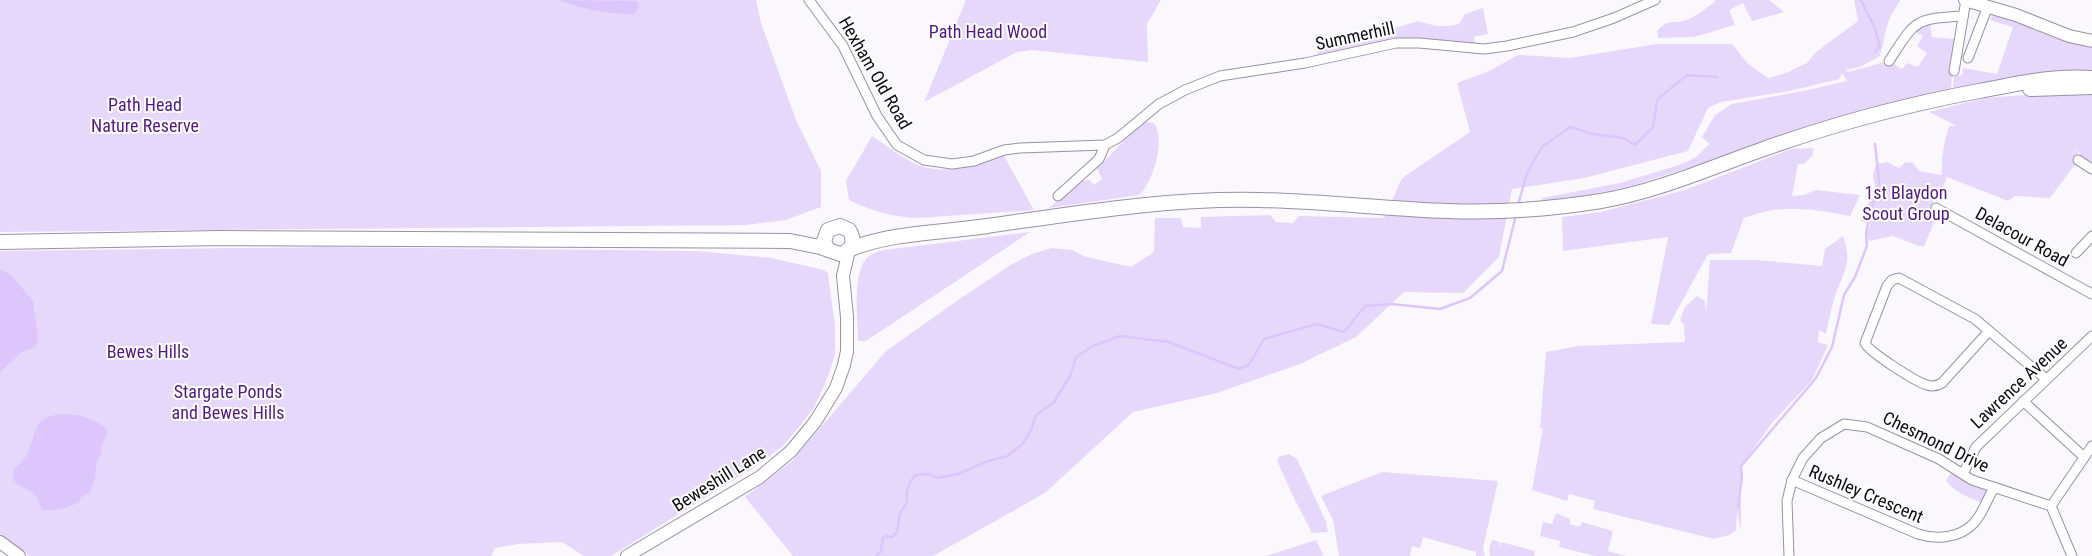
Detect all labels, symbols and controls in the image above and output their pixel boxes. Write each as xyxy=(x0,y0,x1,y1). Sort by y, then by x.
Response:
street label: Hexham Old Road xyxy=(835,13,916,133)
street label: Summerhill xyxy=(1314,17,1396,54)
park label: Path Head Wood xyxy=(929,21,1047,42)
park label: Path Head Nature Reserve xyxy=(91,94,199,136)
park label: 1st Blaydon Scout Group xyxy=(1862,182,1950,224)
street label: Delacour Road xyxy=(1972,202,2072,271)
street label: Lawrence Avenue xyxy=(1966,333,2071,433)
park label: Bewes Hills xyxy=(107,341,189,362)
park label: Stargate Ponds and Bewes Hills xyxy=(172,381,284,423)
street label: Chesmond Drive xyxy=(1880,407,1993,476)
street label: Beweshill Lane xyxy=(668,442,769,516)
street label: Rushley Crescent xyxy=(1806,460,1927,527)

